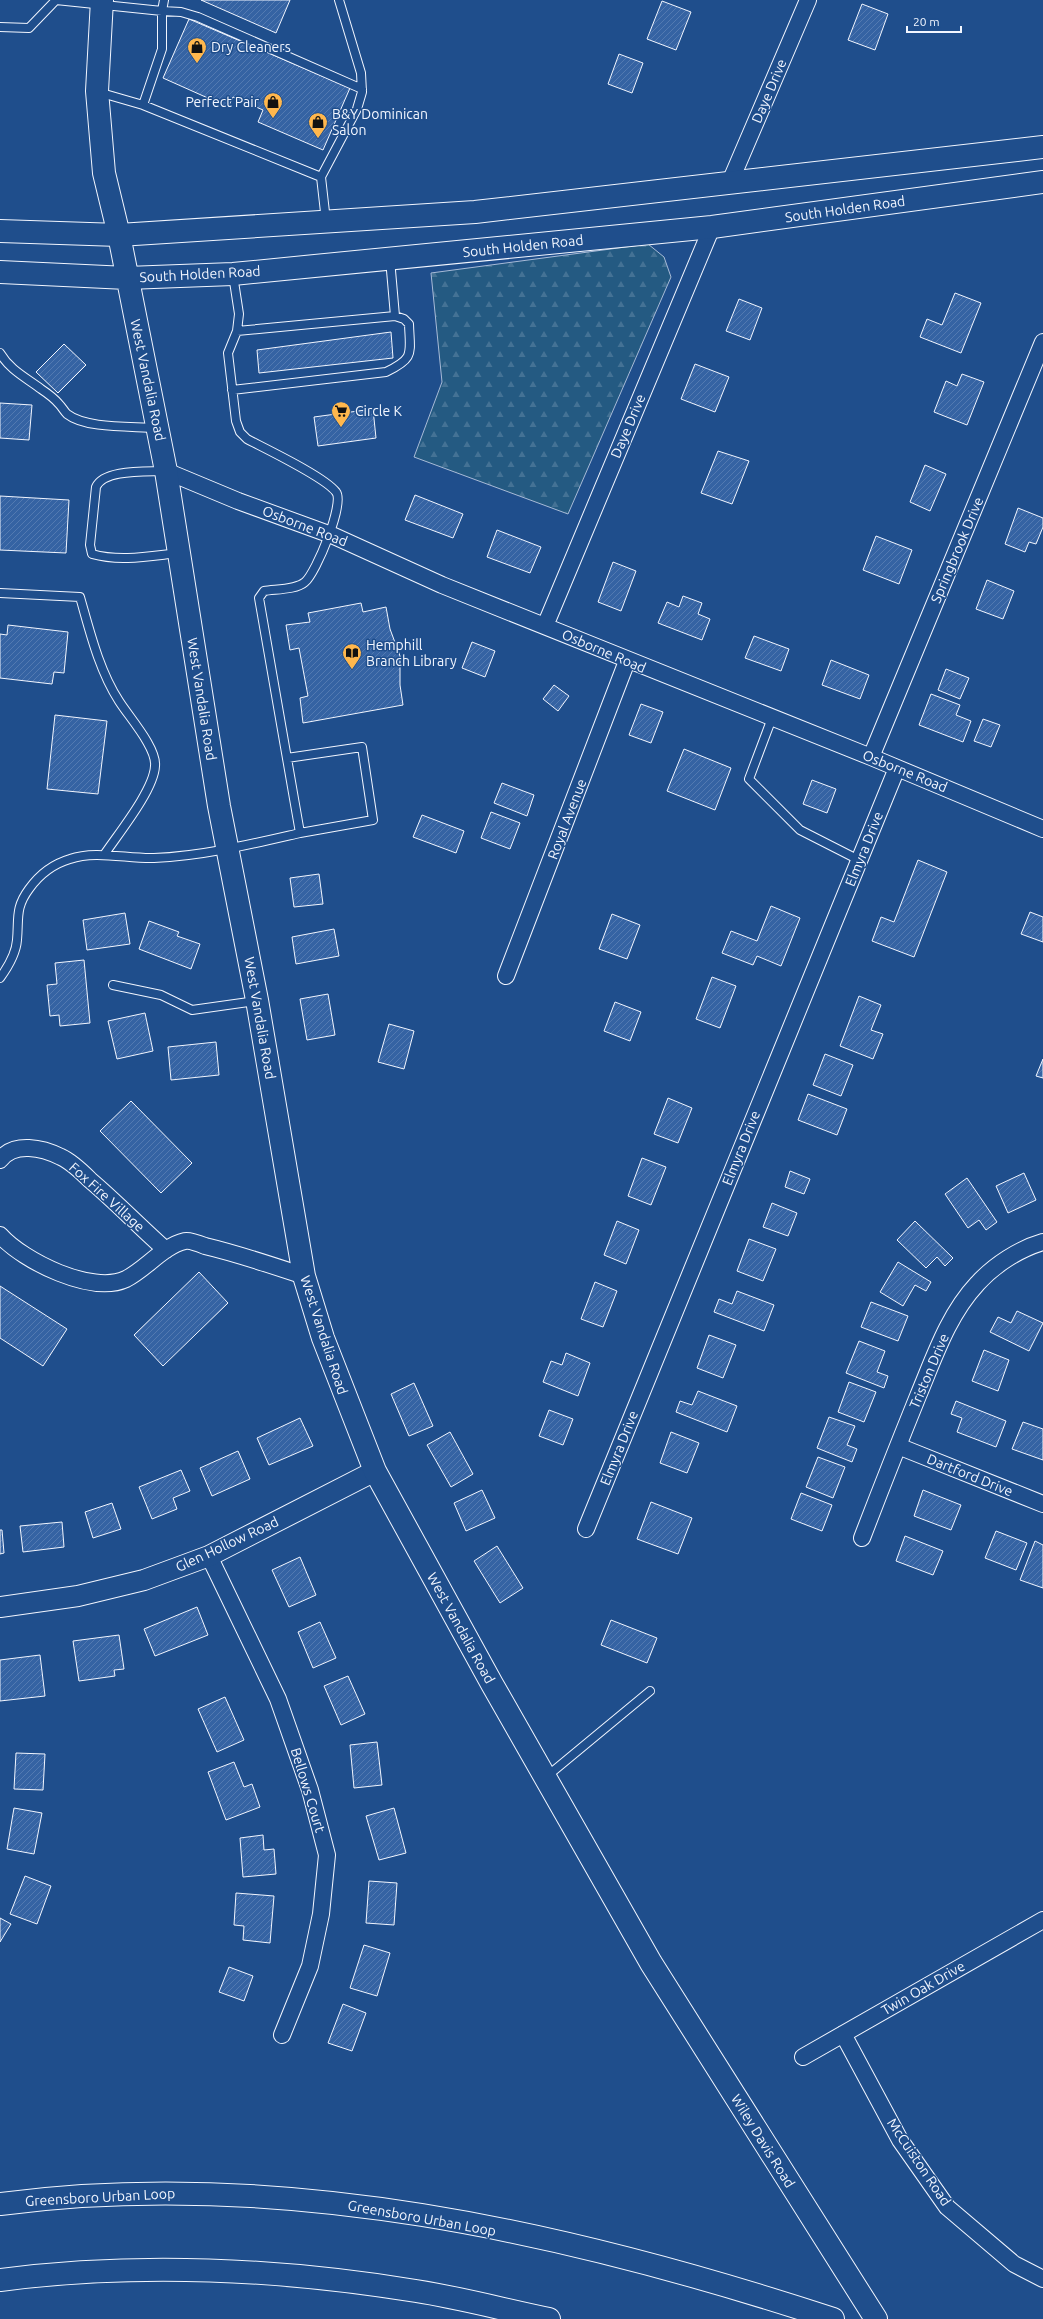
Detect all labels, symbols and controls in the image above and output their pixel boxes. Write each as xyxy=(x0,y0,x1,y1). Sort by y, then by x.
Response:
scale bar xyxy=(907,8,961,34)
text: 20 m xyxy=(913,15,940,28)
shop icon: Dry Cleaners xyxy=(186,36,208,64)
place label: Dry Cleaners xyxy=(211,39,291,55)
street label: Daye Drive xyxy=(748,57,790,125)
shop icon: Perfect Pair xyxy=(262,91,284,119)
place label: Perfect Pair xyxy=(185,94,260,110)
place label: B&Y Dominican Salon xyxy=(332,106,428,138)
shop icon: B&Y Dominican Salon xyxy=(307,111,329,139)
street label: South Holden Road xyxy=(784,193,906,225)
street label: South Holden Road xyxy=(462,232,584,260)
street label: South Holden Road xyxy=(139,263,261,285)
street label: West Vandalia Road xyxy=(127,318,169,442)
street label: Daye Drive xyxy=(607,392,649,460)
supermarket icon: Circle K xyxy=(330,400,352,428)
place label: Circle K xyxy=(355,403,402,419)
street label: Springbrook Drive xyxy=(927,495,987,605)
street label: Osborne Road xyxy=(260,502,350,550)
street label: Osborne Road xyxy=(560,626,648,676)
street label: West Vandalia Road xyxy=(184,636,220,762)
place label: Hemphill Branch Library xyxy=(366,637,457,669)
library icon: Hemphill Branch Library xyxy=(341,642,363,670)
street label: Osborne Road xyxy=(860,747,950,795)
street label: Royal Avenue xyxy=(544,777,590,861)
street label: Elmyra Drive xyxy=(842,809,886,889)
street label: West Vandalia Road xyxy=(241,955,279,1081)
street label: Elmyra Drive xyxy=(719,1108,763,1188)
street label: Fox Fire Village xyxy=(66,1159,148,1235)
street label: West Vandalia Road xyxy=(297,1273,351,1397)
street label: Triston Drive xyxy=(906,1331,952,1411)
street label: Elmyra Drive xyxy=(597,1408,641,1488)
street label: Dartford Drive xyxy=(925,1451,1015,1499)
street label: Glen Hollow Road xyxy=(173,1513,281,1575)
street label: West Vandalia Road xyxy=(424,1570,498,1686)
street label: Bellows Court xyxy=(288,1746,329,1835)
street label: Twin Oak Drive xyxy=(878,1958,968,2018)
street label: Wiley Davis Road xyxy=(728,2091,798,2191)
street label: McCuiston Road xyxy=(884,2115,954,2209)
street label: Greensboro Urban Loop xyxy=(25,2185,175,2209)
street label: Greensboro Urban Loop xyxy=(347,2197,497,2239)

